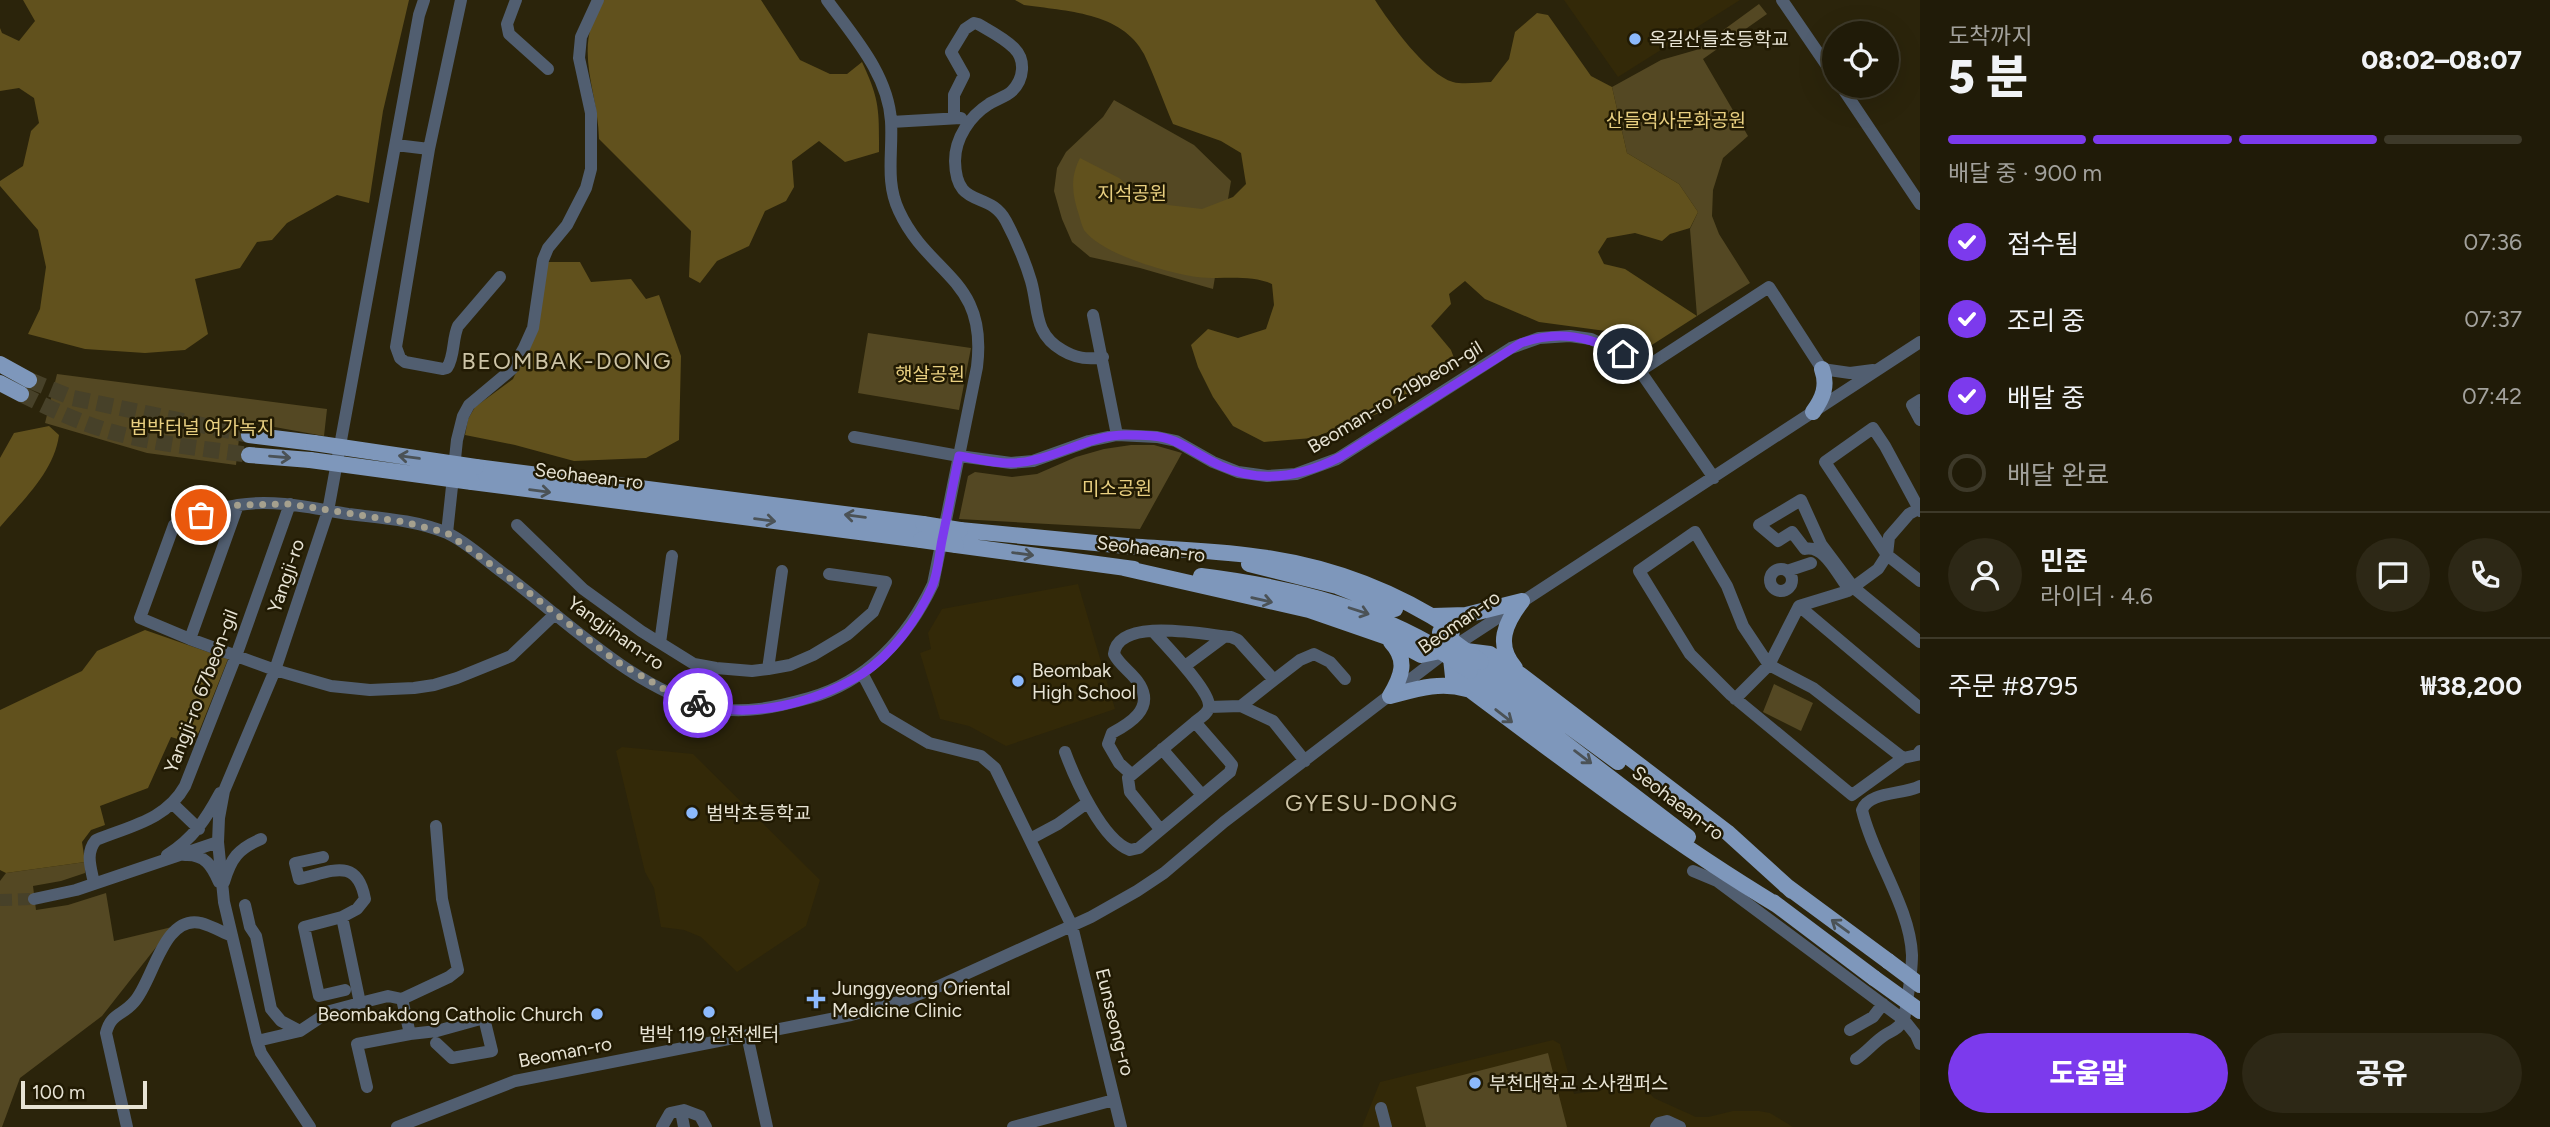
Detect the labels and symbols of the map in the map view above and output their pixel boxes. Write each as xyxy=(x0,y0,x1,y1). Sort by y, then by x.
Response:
place label: 옥길산들초등학교 xyxy=(1649,28,1789,51)
marker: 옥길산들초등학교 xyxy=(1627,31,1643,47)
park label: 산들역사문화공원 xyxy=(1606,109,1746,132)
park label: 지석공원 xyxy=(1097,182,1167,205)
pin xyxy=(1593,324,1653,384)
street label: Beoman-ro 219beon-gil xyxy=(1304,336,1486,458)
district label: BEOMBAK-DONG xyxy=(461,347,673,375)
park label: 햇살공원 xyxy=(895,363,965,386)
park label: 범박터널 여가녹지 xyxy=(130,416,274,439)
one-way arrow xyxy=(398,450,421,463)
one-way arrow xyxy=(268,451,290,464)
street label: Seohaean-ro xyxy=(533,458,645,494)
park label: 미소공원 xyxy=(1082,477,1152,500)
one-way arrow xyxy=(528,484,550,497)
pin xyxy=(171,485,231,545)
one-way arrow xyxy=(844,509,867,522)
one-way arrow xyxy=(753,514,776,527)
street label: Seohaean-ro xyxy=(1095,531,1207,567)
street label: Yangji-ro xyxy=(263,536,309,616)
one-way arrow xyxy=(1011,548,1034,561)
street label: Beoman-ro xyxy=(1414,585,1504,659)
street label: Yangjinam-ro xyxy=(563,591,669,675)
one-way arrow xyxy=(1251,594,1273,607)
street label: Yangji-ro 67beon-gil xyxy=(159,606,243,776)
one-way arrow xyxy=(1348,606,1370,618)
place label: Beombak High School xyxy=(1032,659,1136,704)
courier xyxy=(663,668,733,738)
marker: Beombak High School xyxy=(1010,673,1026,689)
one-way arrow xyxy=(1495,709,1513,724)
one-way arrow xyxy=(1573,749,1592,764)
street label: Seohaean-ro xyxy=(1627,761,1729,845)
district label: GYESU-DONG xyxy=(1285,789,1459,817)
place label: 범박초등학교 xyxy=(706,802,811,825)
marker: 범박초등학교 xyxy=(684,805,700,821)
one-way arrow xyxy=(1831,918,1850,933)
street label: Eunseong-ro xyxy=(1091,966,1139,1078)
place label: Junggyeong Oriental Medicine Clinic xyxy=(832,977,1010,1022)
marker: Junggyeong Oriental Medicine Clinic xyxy=(806,989,826,1009)
place label: Beombakdong Catholic Church xyxy=(317,1003,583,1026)
marker: 범박 119 안전센터 xyxy=(701,1004,717,1020)
marker: Beombakdong Catholic Church xyxy=(589,1006,605,1022)
place label: 범박 119 안전센터 xyxy=(639,1023,779,1046)
street label: Beoman-ro xyxy=(516,1032,614,1072)
place label: 부천대학교 소사캠퍼스 xyxy=(1489,1072,1669,1095)
marker: 부천대학교 소사캠퍼스 xyxy=(1467,1075,1483,1091)
scale bar xyxy=(21,1078,147,1110)

